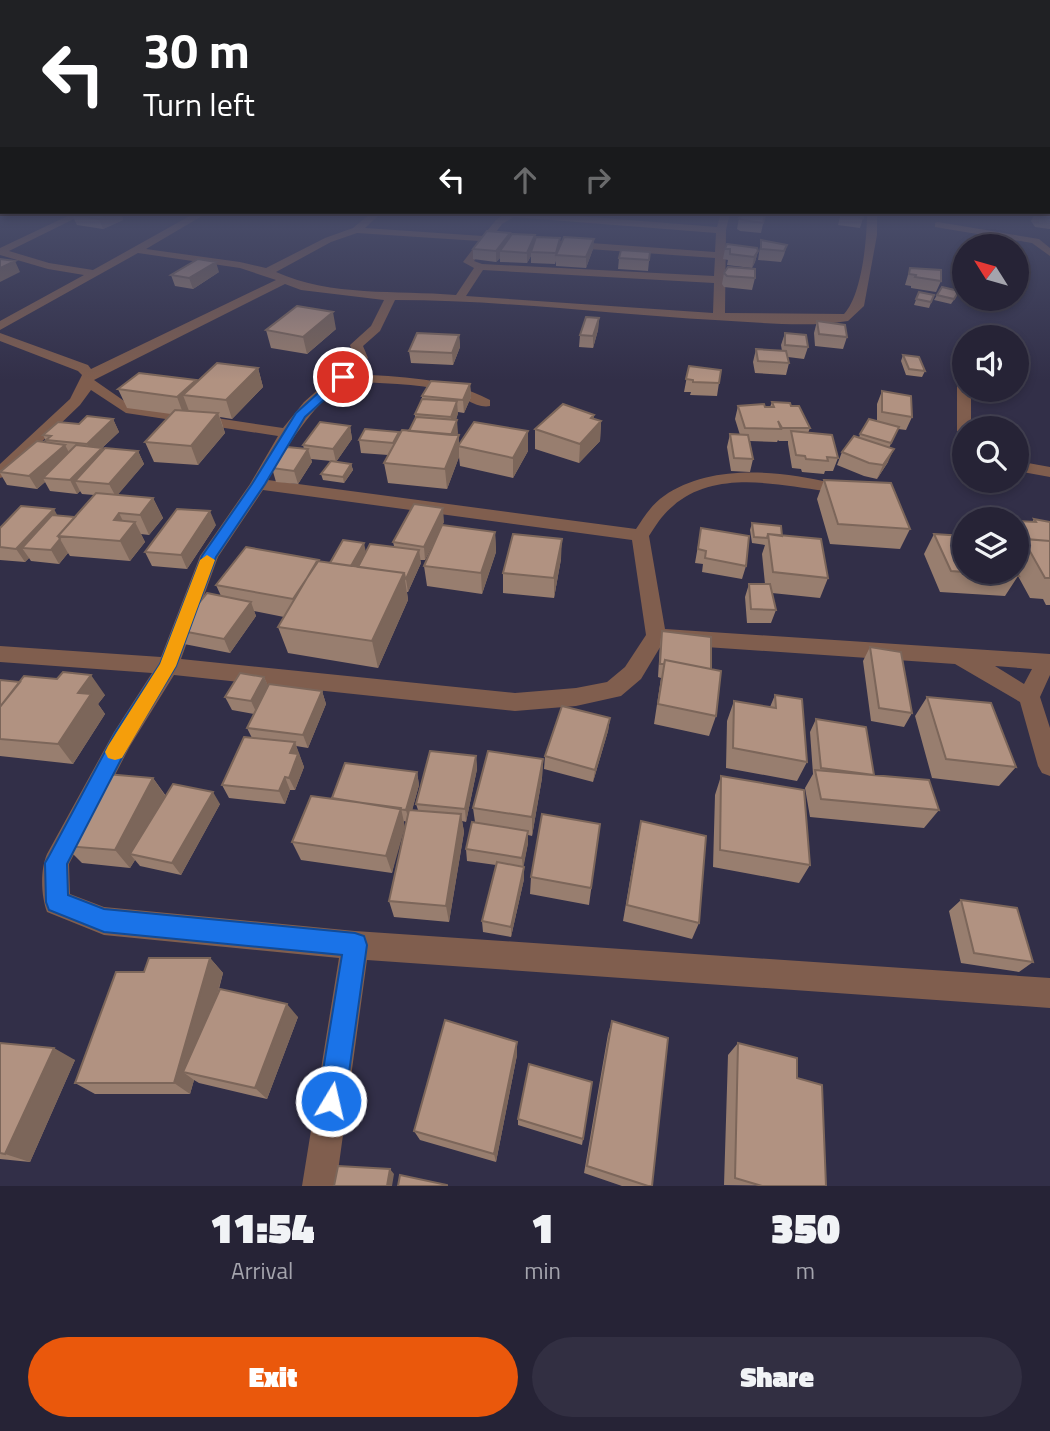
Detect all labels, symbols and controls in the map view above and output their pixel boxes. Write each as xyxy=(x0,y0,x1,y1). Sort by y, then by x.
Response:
text: 30 m xyxy=(143,12,250,87)
icon: left xyxy=(28,28,119,119)
text: Turn left xyxy=(143,80,255,128)
icon: left xyxy=(433,161,471,199)
icon: ahead xyxy=(506,161,544,199)
icon: right xyxy=(579,161,617,199)
north arrow xyxy=(952,234,1029,312)
map controls xyxy=(952,234,1029,584)
button: sound xyxy=(952,325,1029,402)
pin xyxy=(313,347,373,407)
icon: arrive xyxy=(324,358,362,396)
button: search xyxy=(952,416,1029,493)
button: layers xyxy=(952,507,1029,584)
position arrow xyxy=(294,1064,368,1138)
text: 11:54 xyxy=(210,1195,314,1259)
text: 1 xyxy=(531,1195,554,1259)
text: 350 xyxy=(771,1195,840,1259)
text: Arrival xyxy=(231,1253,293,1288)
text: min xyxy=(524,1253,561,1288)
text: m xyxy=(796,1253,815,1288)
button: Exit xyxy=(28,1337,518,1417)
button: Share xyxy=(532,1337,1022,1417)

